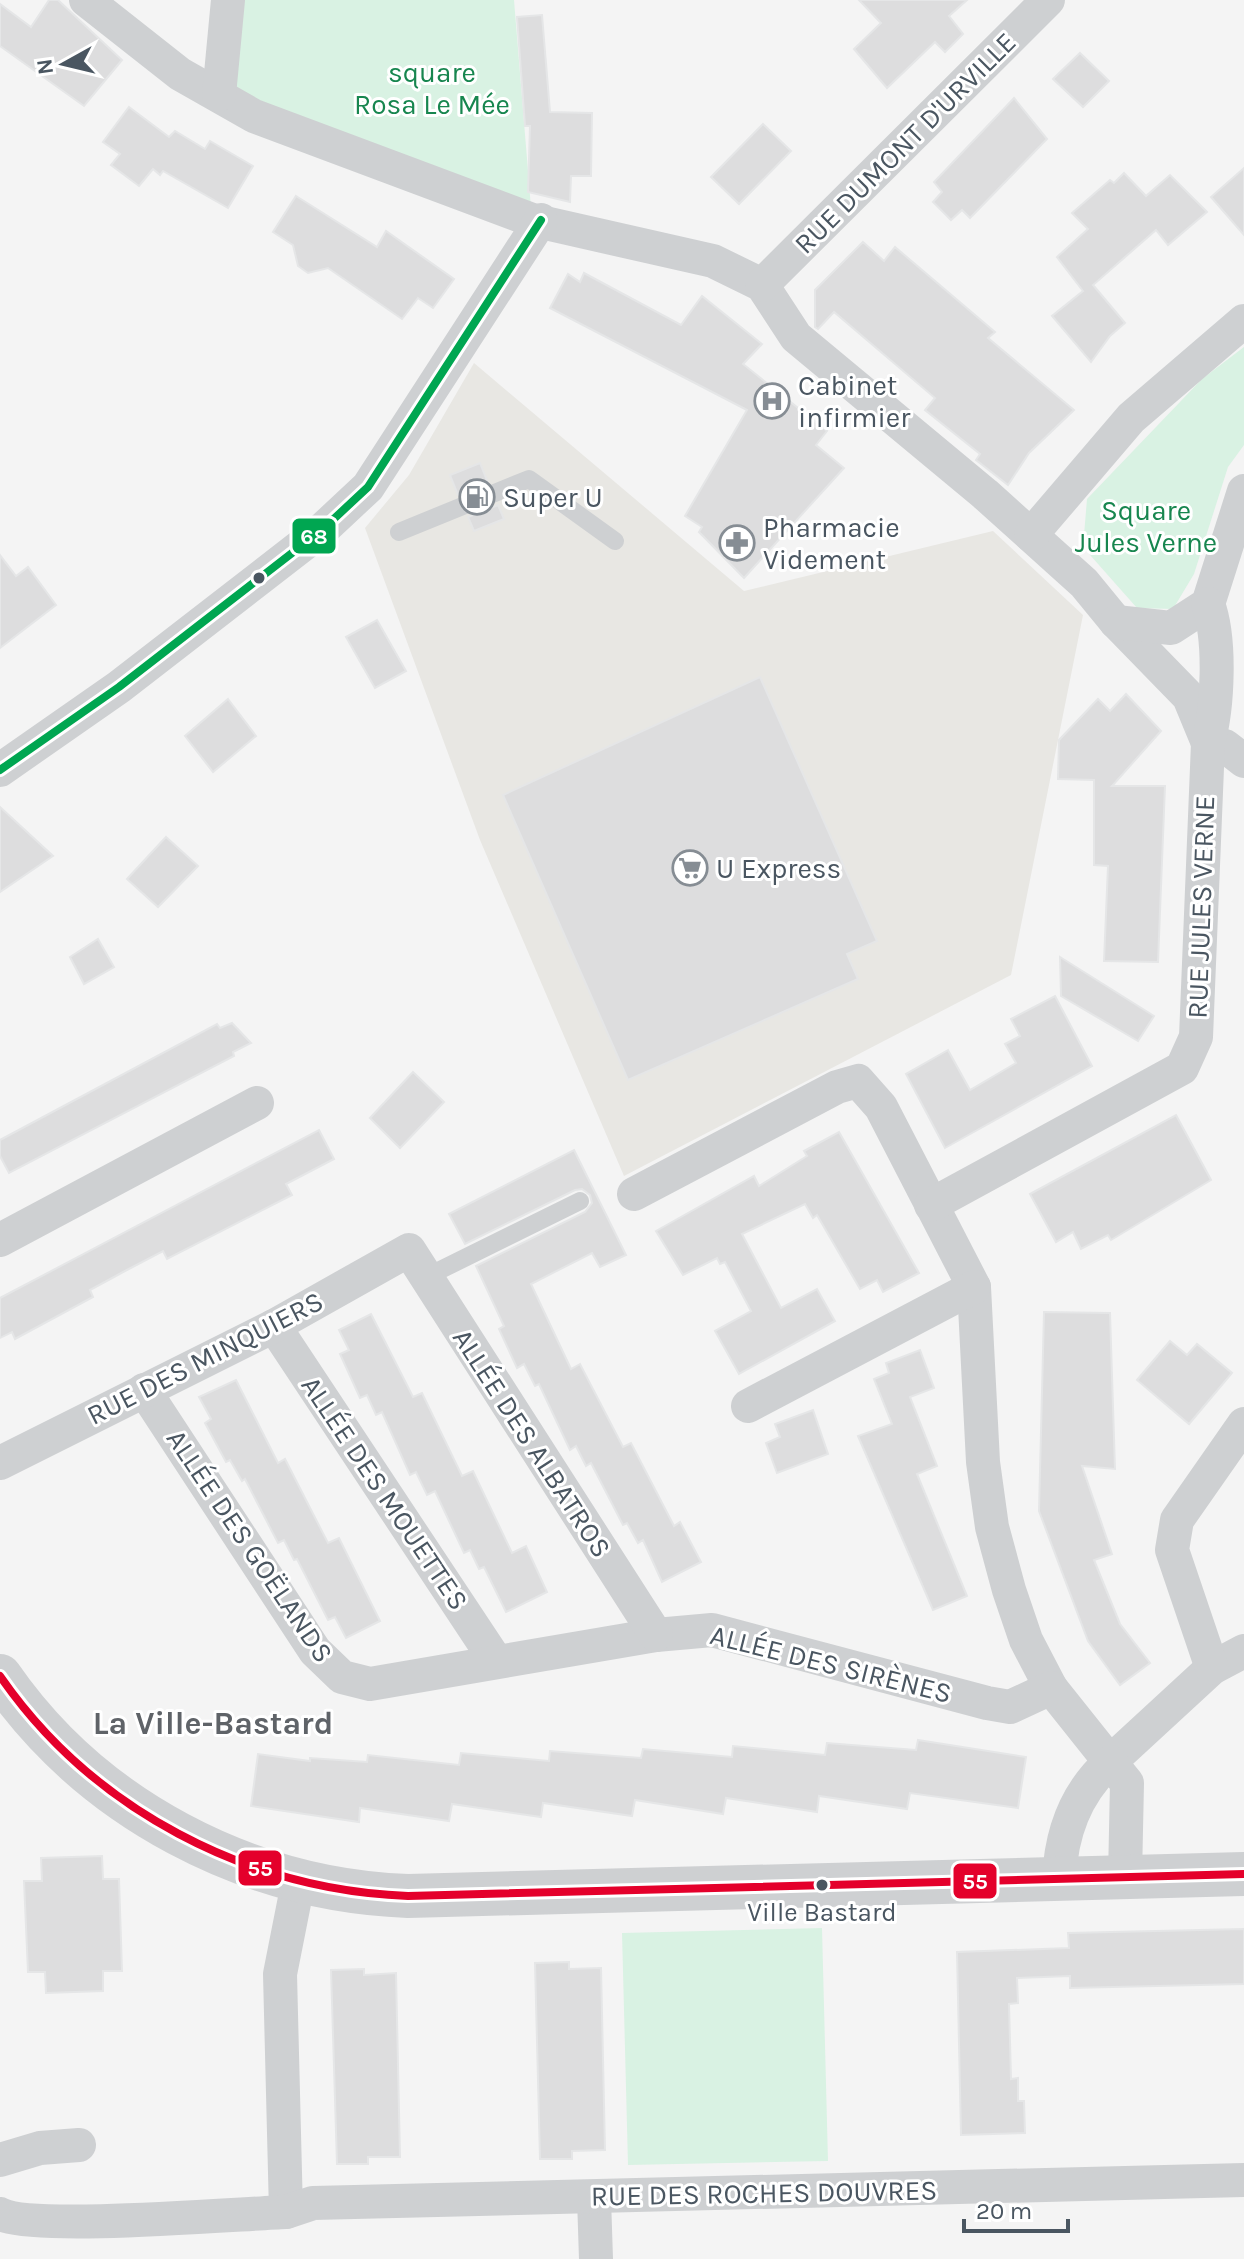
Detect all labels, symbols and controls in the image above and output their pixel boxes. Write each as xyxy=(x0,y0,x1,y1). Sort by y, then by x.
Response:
north arrow xyxy=(24,24,104,104)
street label: RUE DUMONT D'URVILLE xyxy=(787,25,1023,261)
park label: square Rosa Le Mée xyxy=(354,56,510,121)
text: N xyxy=(31,57,59,76)
place label: Cabinet infirmier xyxy=(798,369,911,434)
hospital icon: Cabinet infirmier xyxy=(753,382,791,420)
fuel station icon: Super U xyxy=(458,478,496,516)
place label: Super U xyxy=(503,481,603,514)
park label: Square Jules Verne xyxy=(1075,494,1217,559)
place label: Pharmacie Videment xyxy=(763,511,900,576)
line badge: 68 xyxy=(291,517,337,555)
text: 68 xyxy=(300,524,328,550)
pharmacy icon: Pharmacie Videment xyxy=(718,524,756,562)
unlabelled marker xyxy=(251,570,267,586)
street label: RUE JULES VERNE xyxy=(1181,795,1221,1019)
supermarket icon: U Express xyxy=(671,849,709,887)
place label: U Express xyxy=(716,852,841,885)
street label: RUE DES MINQUIERS xyxy=(81,1284,329,1432)
street label: ALLÉE DES ALBATROS xyxy=(446,1322,619,1563)
street label: ALLÉE DES MOUETTES xyxy=(295,1369,476,1616)
street label: ALLÉE DES GOËLANDS xyxy=(160,1423,341,1669)
street label: ALLÉE DES SIRÈNES xyxy=(707,1617,955,1710)
district label: La Ville-Bastard xyxy=(93,1705,333,1742)
line badge: 55 xyxy=(237,1849,283,1887)
text: 55 xyxy=(247,1856,273,1882)
line badge: 55 xyxy=(952,1862,998,1900)
text: 55 xyxy=(962,1869,988,1895)
marker: Ville Bastard xyxy=(814,1877,830,1893)
place label: Ville Bastard xyxy=(747,1897,897,1928)
street label: RUE DES ROCHES DOUVRES xyxy=(591,2173,937,2213)
scale bar xyxy=(964,2183,1068,2233)
text: 20 m xyxy=(976,2197,1032,2225)

